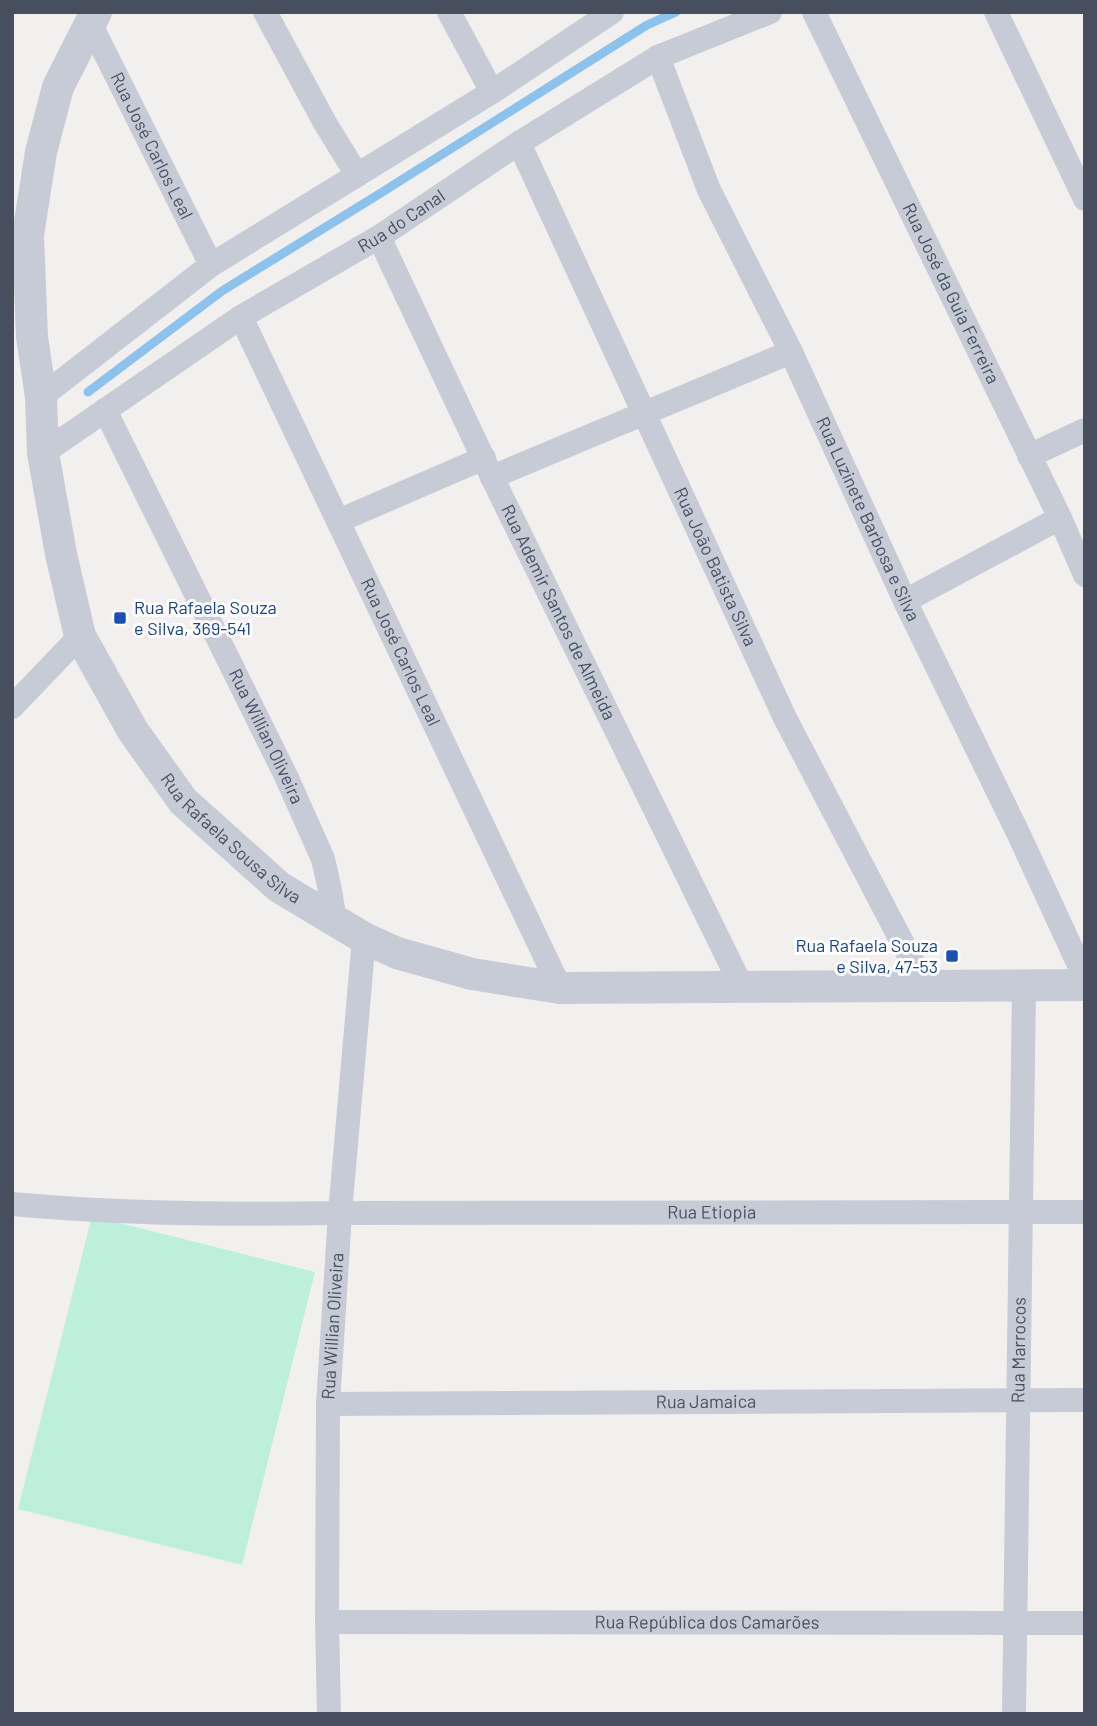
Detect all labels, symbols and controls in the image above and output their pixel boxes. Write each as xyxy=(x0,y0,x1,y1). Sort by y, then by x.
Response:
street label: Rua José Carlos Leal xyxy=(106,68,198,222)
street label: Rua do Canal xyxy=(353,184,449,257)
street label: Rua José da Guia Ferreira xyxy=(898,199,1005,387)
street label: Rua Luzinete Barbosa e Silva xyxy=(812,413,925,625)
street label: Rua João Batista Silva xyxy=(670,484,762,649)
street label: Rua Ademir Santos de Almeida xyxy=(497,501,621,723)
street label: Rua José Carlos Leal xyxy=(357,574,446,729)
place label: Rua Rafaela Souza e Silva, 369-541 xyxy=(134,596,277,639)
marker: Rua Rafaela Souza e Silva, 369-541 xyxy=(112,610,128,626)
street label: Rua Willian Oliveira xyxy=(225,665,309,807)
street label: Rua Rafaela Sousa Silva xyxy=(157,768,305,908)
place label: Rua Rafaela Souza e Silva, 47-53 xyxy=(795,934,938,977)
marker: Rua Rafaela Souza e Silva, 47-53 xyxy=(944,948,960,964)
street label: Rua Etiopia xyxy=(667,1200,756,1223)
street label: Rua Willian Oliveira xyxy=(316,1252,347,1400)
street label: Rua Marrocos xyxy=(1006,1297,1030,1403)
street label: Rua Jamaica xyxy=(656,1390,756,1412)
street label: Rua República dos Camarões xyxy=(595,1610,819,1633)

